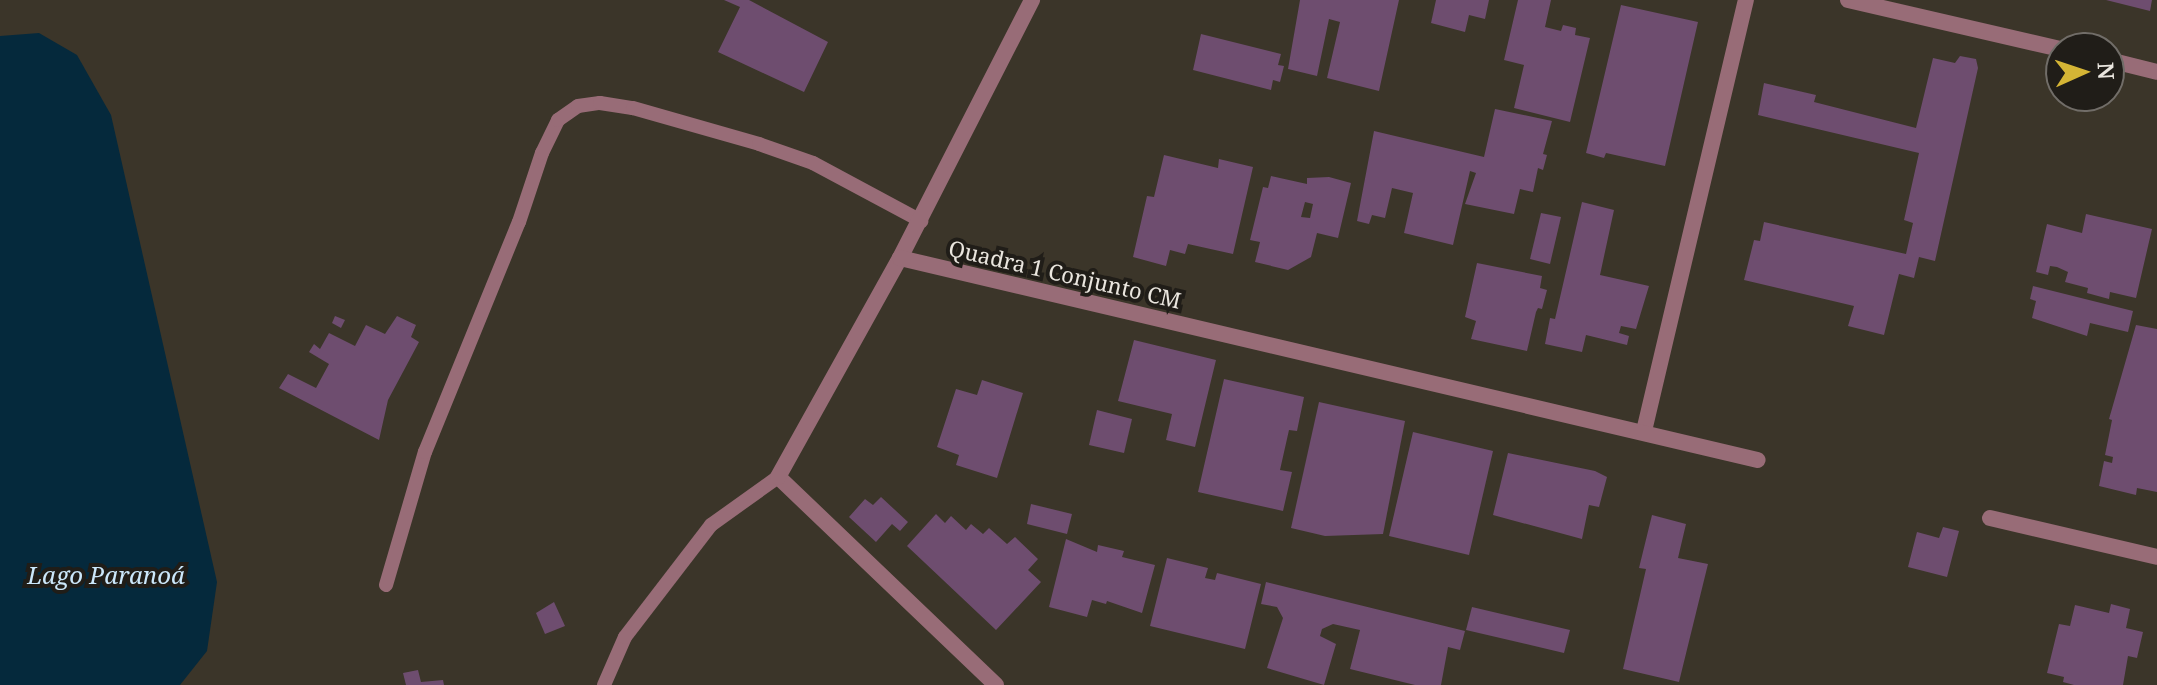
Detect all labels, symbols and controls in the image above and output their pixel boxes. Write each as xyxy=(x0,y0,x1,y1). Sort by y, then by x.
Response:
north arrow xyxy=(2045,32,2125,112)
text: N xyxy=(2092,61,2122,80)
street label: Quadra 1 Conjunto CM xyxy=(946,234,1184,314)
water label: Lago Paranoá xyxy=(27,561,185,589)

